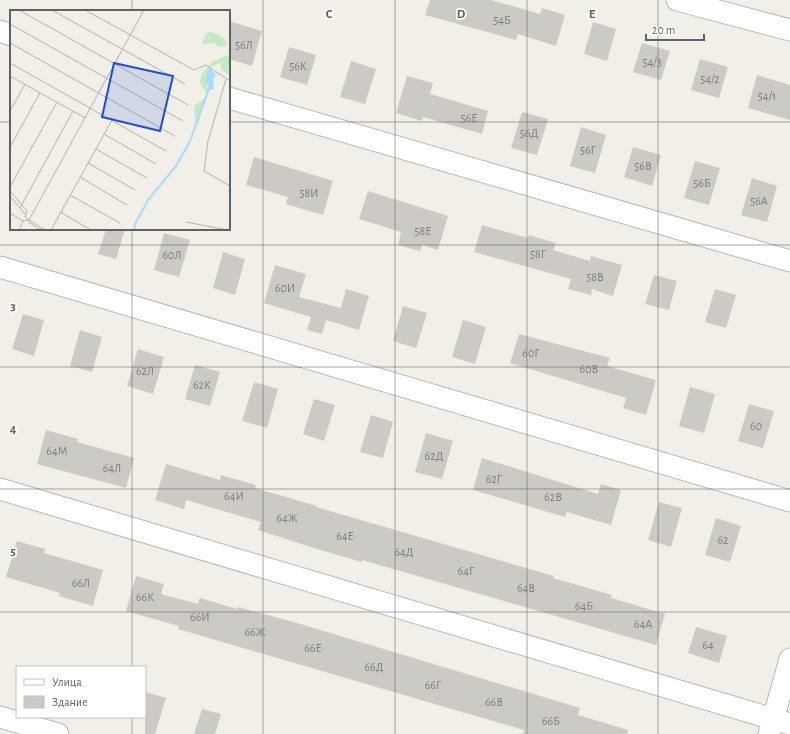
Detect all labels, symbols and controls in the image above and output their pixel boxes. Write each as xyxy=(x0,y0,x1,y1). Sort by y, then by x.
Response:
text: C xyxy=(326,8,333,21)
text: D xyxy=(457,8,466,21)
text: E xyxy=(589,8,596,21)
inset map xyxy=(10,10,230,230)
house number: 54Б xyxy=(493,14,511,26)
scale bar xyxy=(646,16,704,42)
text: 20 m xyxy=(652,24,675,36)
house number: 56Л xyxy=(235,39,253,51)
house number: 54/3 xyxy=(642,56,662,68)
house number: 56К xyxy=(289,60,307,72)
house number: 54/2 xyxy=(700,73,720,85)
house number: 54/1 xyxy=(758,90,776,102)
house number: 56Е xyxy=(461,112,477,124)
house number: 56Д xyxy=(520,127,538,139)
house number: 56Г xyxy=(580,144,597,156)
house number: 56В xyxy=(634,160,652,172)
house number: 56Б xyxy=(693,177,711,189)
house number: 58И xyxy=(299,187,319,199)
house number: 56А xyxy=(750,195,768,207)
house number: 58Е xyxy=(414,225,432,237)
house number: 58Г xyxy=(530,248,547,260)
house number: 60Л xyxy=(162,249,182,261)
house number: 58В xyxy=(586,271,604,283)
house number: 60И xyxy=(275,282,295,294)
text: 3 xyxy=(10,300,16,313)
house number: 60Г xyxy=(522,347,540,359)
house number: 60В xyxy=(580,363,599,375)
house number: 62Л xyxy=(136,365,154,377)
house number: 62К xyxy=(193,379,211,391)
house number: 60 xyxy=(750,420,762,432)
text: 4 xyxy=(10,423,17,436)
house number: 64М xyxy=(46,445,68,457)
house number: 62Д xyxy=(425,450,444,462)
house number: 64Л xyxy=(103,462,121,474)
house number: 62Г xyxy=(486,473,503,485)
house number: 64И xyxy=(224,490,244,502)
house number: 62В xyxy=(544,491,562,503)
house number: 64Ж xyxy=(276,512,298,524)
house number: 64Е xyxy=(336,530,354,542)
house number: 62 xyxy=(717,534,729,546)
text: 5 xyxy=(10,545,16,558)
house number: 64Д xyxy=(394,546,414,558)
house number: 64Г xyxy=(458,565,475,577)
house number: 66Л xyxy=(72,577,90,589)
house number: 64В xyxy=(517,582,535,594)
house number: 66К xyxy=(136,591,154,603)
house number: 64Б xyxy=(575,600,593,612)
house number: 66И xyxy=(190,611,210,623)
house number: 64А xyxy=(634,618,652,630)
house number: 66Ж xyxy=(244,626,266,638)
house number: 64 xyxy=(702,639,714,651)
house number: 66Е xyxy=(304,642,322,654)
house number: 66Д xyxy=(364,661,384,673)
legend xyxy=(16,666,146,718)
text: Улица xyxy=(52,676,82,688)
house number: 66Г xyxy=(425,679,442,691)
text: Здание xyxy=(52,696,88,708)
house number: 66В xyxy=(485,696,503,708)
house number: 66Б xyxy=(542,715,560,727)

